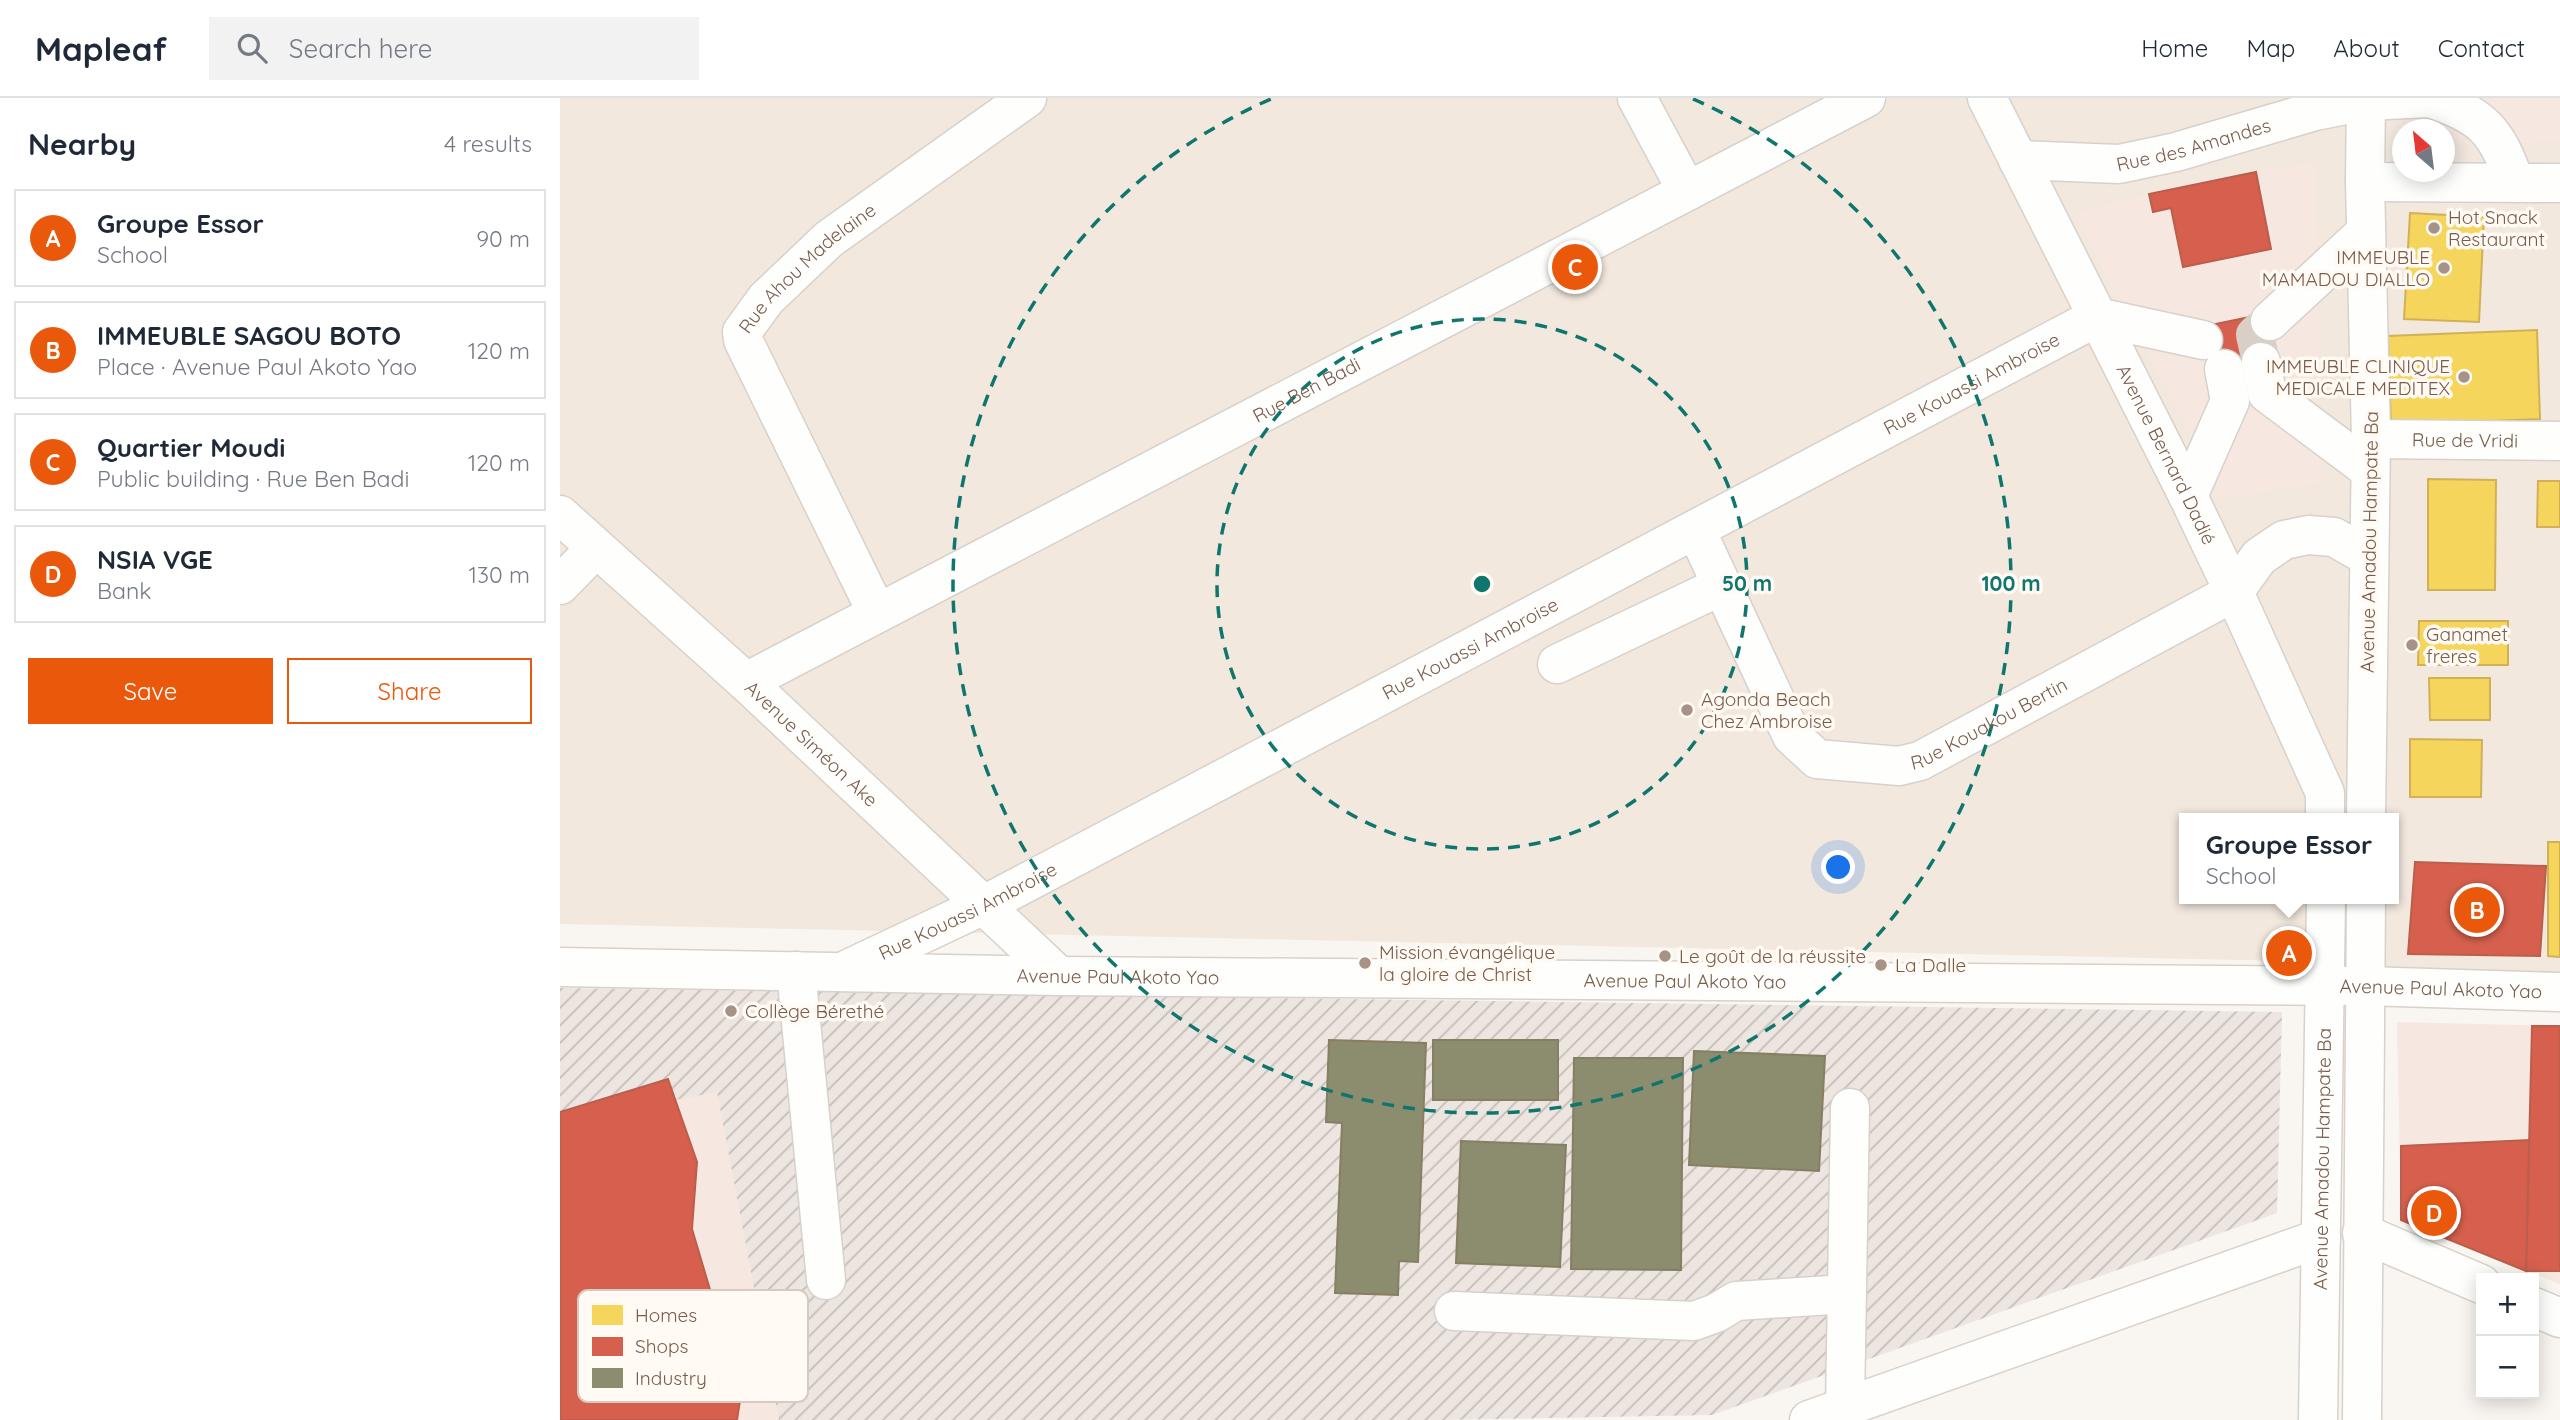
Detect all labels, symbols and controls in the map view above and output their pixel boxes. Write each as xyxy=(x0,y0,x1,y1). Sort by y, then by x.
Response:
search box xyxy=(209,17,699,80)
text: Mapleaf xyxy=(35,28,167,69)
icon: search xyxy=(233,29,271,67)
text: Search here xyxy=(289,32,432,65)
text: Home xyxy=(2141,33,2208,63)
text: Map xyxy=(2246,33,2295,63)
text: About xyxy=(2333,33,2400,63)
text: Contact xyxy=(2438,33,2525,63)
street label: Rue des Amandes xyxy=(2114,113,2274,176)
north arrow xyxy=(2392,119,2455,182)
text: Nearby xyxy=(28,125,136,163)
text: 4 results xyxy=(444,129,532,158)
street label: Rue Ahou Madelaine xyxy=(733,198,880,338)
place label: Hot Snack Restaurant xyxy=(2448,205,2545,251)
text: Groupe Essor xyxy=(97,207,264,240)
marker: Hot Snack Restaurant xyxy=(2426,220,2442,236)
text: A xyxy=(46,224,60,253)
text: 90 m xyxy=(476,224,530,253)
text: School xyxy=(97,240,168,269)
pin: C xyxy=(1552,241,1598,293)
place label: IMMEUBLE MAMADOU DIALLO xyxy=(2262,245,2430,291)
marker: IMMEUBLE MAMADOU DIALLO xyxy=(2436,260,2452,276)
text: IMMEUBLE SAGOU BOTO xyxy=(97,319,401,352)
street label: Rue Kouassi Ambroise xyxy=(1879,327,2064,440)
text: B xyxy=(45,336,61,365)
text: 120 m xyxy=(468,336,530,365)
text: Place · Avenue Paul Akoto Yao xyxy=(97,352,417,381)
street label: Rue Ben Badi xyxy=(1249,352,1364,428)
place label: IMMEUBLE CLINIQUE MEDICALE MEDITEX xyxy=(2266,354,2450,400)
street label: Avenue Bernard Dadié xyxy=(2111,360,2221,548)
marker: IMMEUBLE CLINIQUE MEDICALE MEDITEX xyxy=(2456,369,2472,385)
street label: Avenue Amadou Hampate Ba xyxy=(2355,411,2383,673)
street label: Rue de Vridi xyxy=(2412,427,2518,453)
text: Quartier Moudi xyxy=(97,431,285,464)
text: C xyxy=(46,448,60,477)
text: 120 m xyxy=(468,448,530,477)
text: Public building · Rue Ben Badi xyxy=(97,464,409,493)
text: NSIA VGE xyxy=(97,543,213,576)
text: D xyxy=(45,560,61,589)
text: 130 m xyxy=(468,560,530,589)
text: 50 m xyxy=(1722,570,1772,596)
text: 100 m xyxy=(1981,570,2041,596)
centre of rings xyxy=(1470,572,1494,596)
text: Bank xyxy=(97,576,152,605)
street label: Rue Kouassi Ambroise xyxy=(1378,592,1562,705)
place label: Ganamet freres xyxy=(2426,622,2508,668)
marker: Ganamet freres xyxy=(2404,637,2420,653)
button: Save xyxy=(28,658,273,724)
button: Share xyxy=(287,658,532,724)
street label: Rue Kouakou Bertin xyxy=(1908,672,2071,775)
street label: Avenue Siméon Ake xyxy=(740,675,883,812)
place label: Agonda Beach Chez Ambroise xyxy=(1701,687,1832,733)
marker: Agonda Beach Chez Ambroise xyxy=(1679,702,1695,718)
popup xyxy=(2179,813,2399,904)
text: Groupe Essor xyxy=(2206,828,2372,861)
your location xyxy=(1821,850,1855,884)
street label: Rue Kouassi Ambroise xyxy=(875,857,1061,965)
text: School xyxy=(2206,861,2277,890)
pin: B xyxy=(2454,884,2500,936)
pin: A xyxy=(2266,927,2312,979)
place label: Mission évangélique la gloire de Christ xyxy=(1379,940,1555,986)
place label: Le goût de la réussite xyxy=(1679,944,1866,968)
marker: Le goût de la réussite xyxy=(1657,948,1673,964)
place label: La Dalle xyxy=(1895,953,1966,977)
marker: Mission évangélique la gloire de Christ xyxy=(1357,955,1373,971)
marker: La Dalle xyxy=(1873,957,1889,973)
street label: Avenue Paul Akoto Yao xyxy=(1016,963,1219,989)
street label: Avenue Paul Akoto Yao xyxy=(1583,968,1786,994)
street label: Avenue Paul Akoto Yao xyxy=(2339,974,2543,1003)
place label: Collège Bérethé xyxy=(745,999,884,1023)
marker: Collège Bérethé xyxy=(723,1003,739,1019)
street label: Avenue Amadou Hampate Ba xyxy=(2308,1028,2336,1290)
pin: D xyxy=(2411,1187,2457,1239)
map controls xyxy=(2476,1273,2539,1399)
button: + xyxy=(2476,1273,2539,1336)
legend xyxy=(578,1290,808,1402)
text: Homes xyxy=(635,1303,697,1327)
text: Shops xyxy=(635,1334,688,1358)
button: − xyxy=(2476,1336,2539,1399)
text: Industry xyxy=(635,1366,707,1390)

